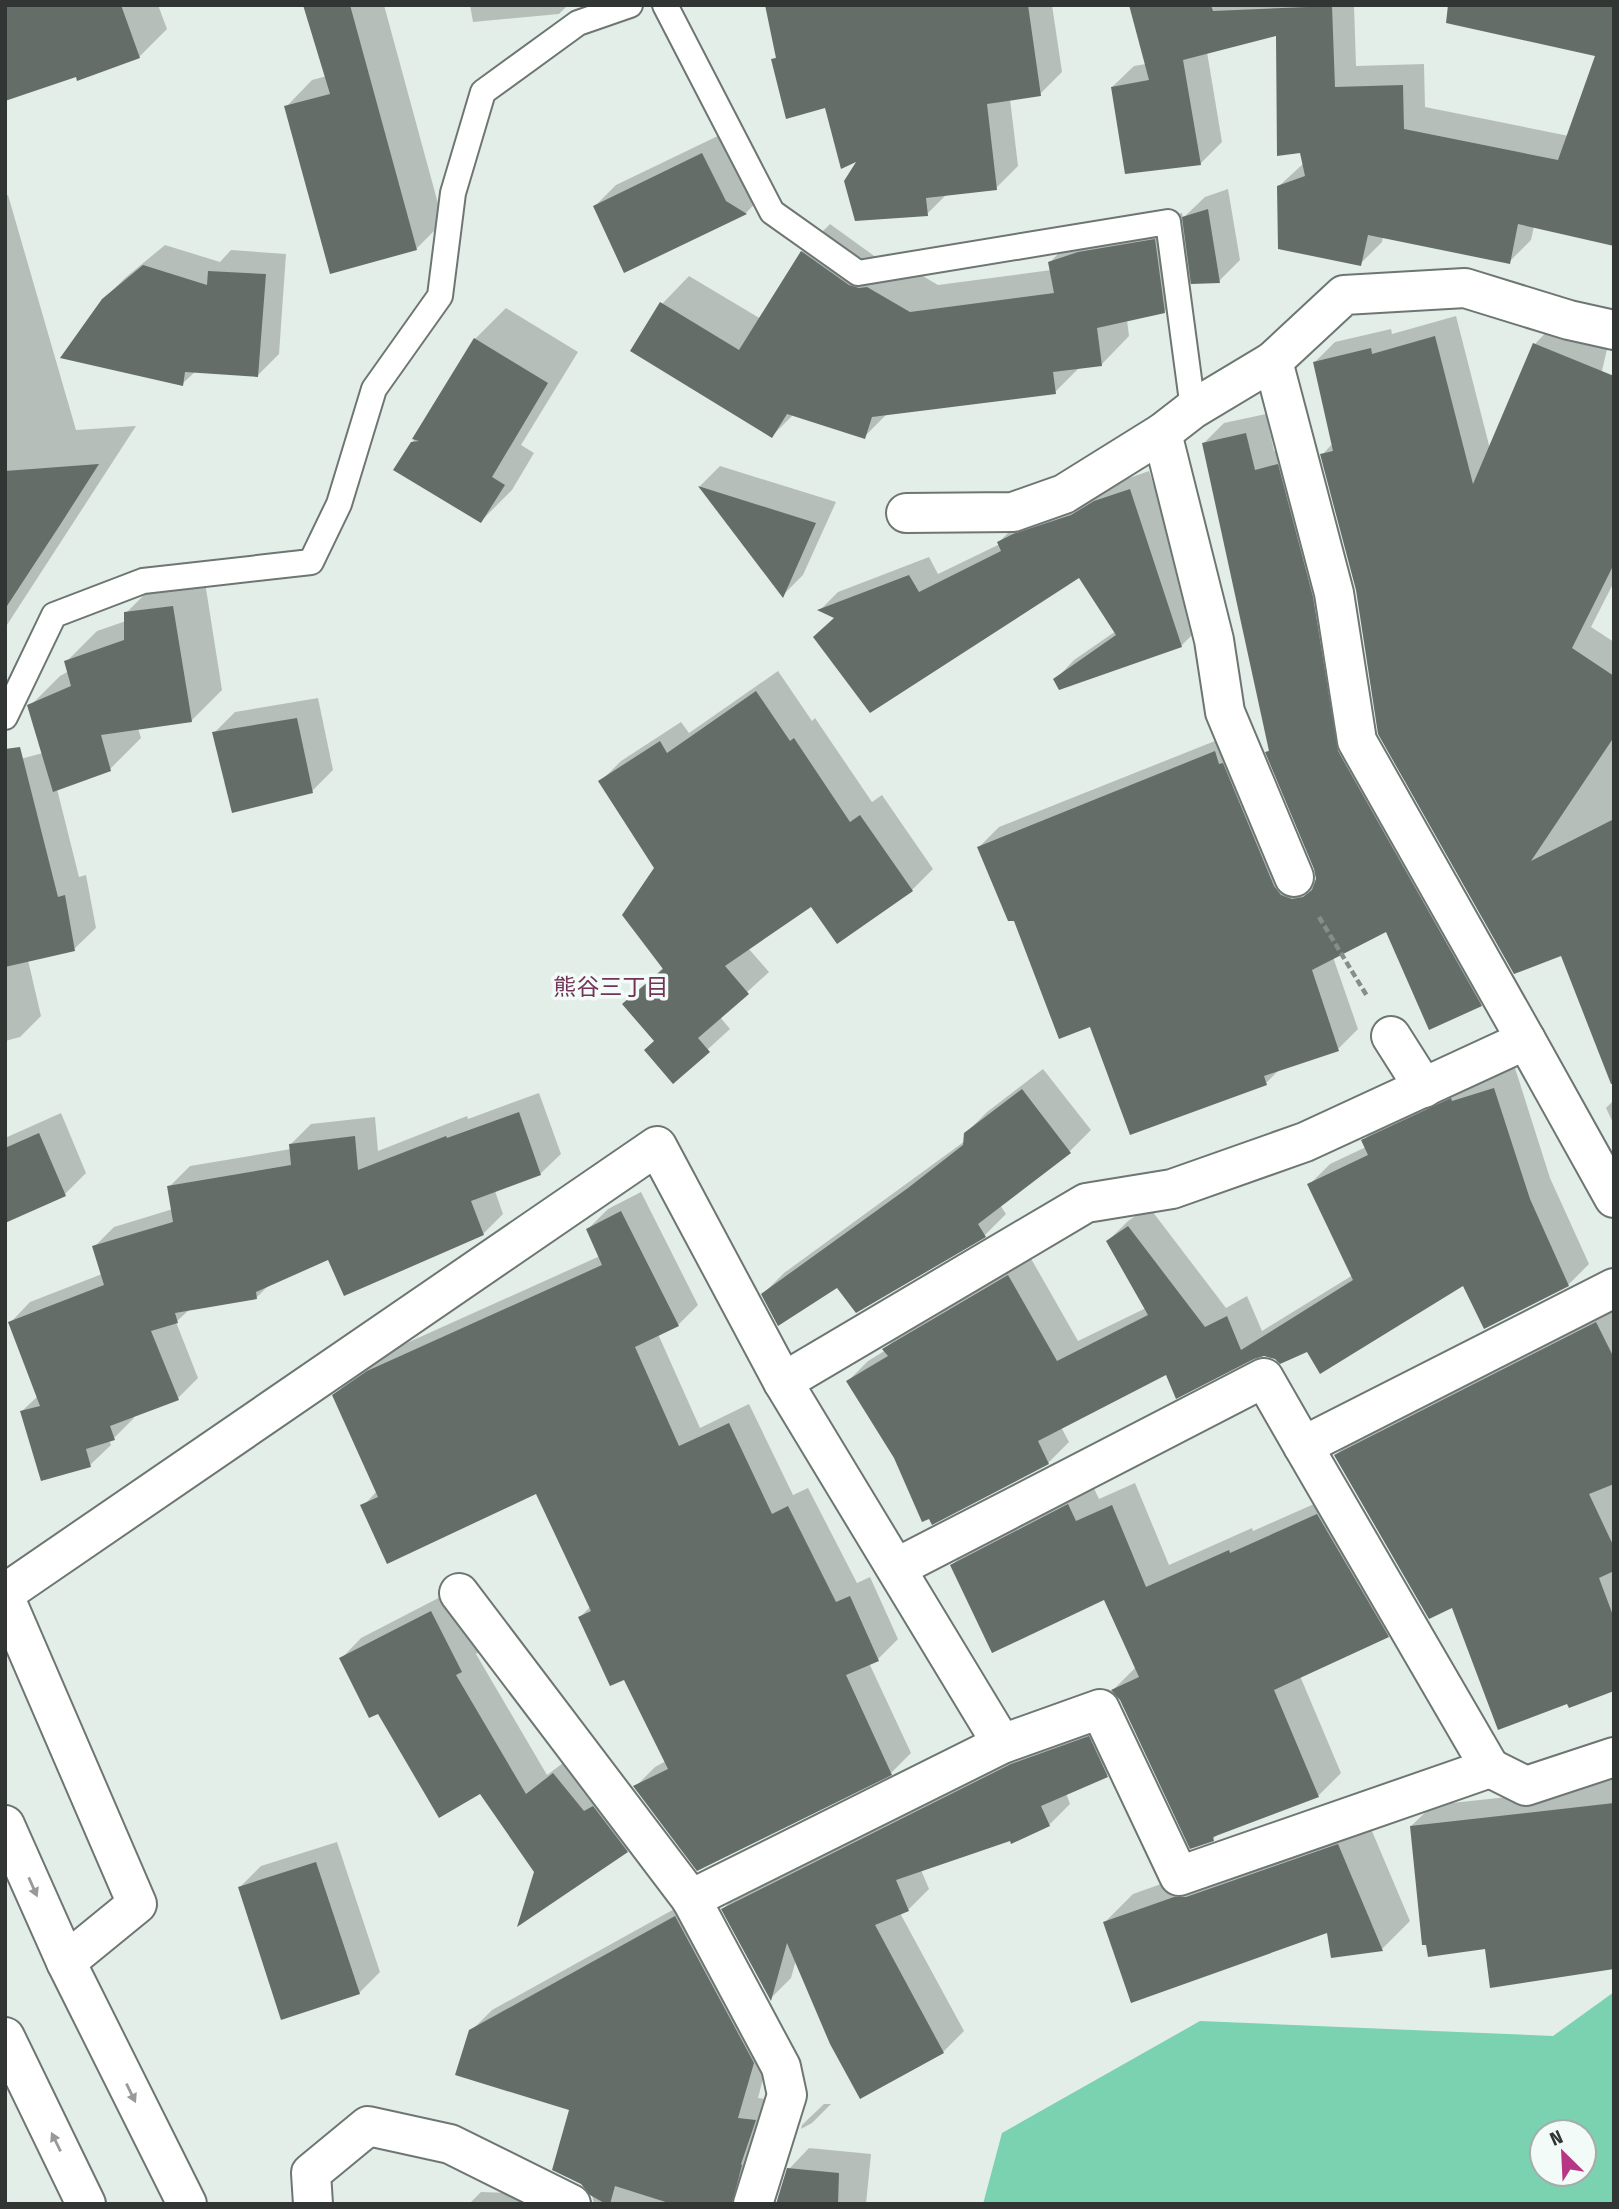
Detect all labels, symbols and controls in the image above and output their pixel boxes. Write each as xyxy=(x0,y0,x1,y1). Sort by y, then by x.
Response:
district label: 熊谷三丁目 xyxy=(554,973,669,1001)
one-way arrow xyxy=(28,1877,39,1898)
one-way arrow xyxy=(125,2083,137,2103)
north arrow xyxy=(1528,2118,1598,2188)
text: N xyxy=(1546,2125,1566,2151)
one-way arrow xyxy=(51,2132,62,2152)

